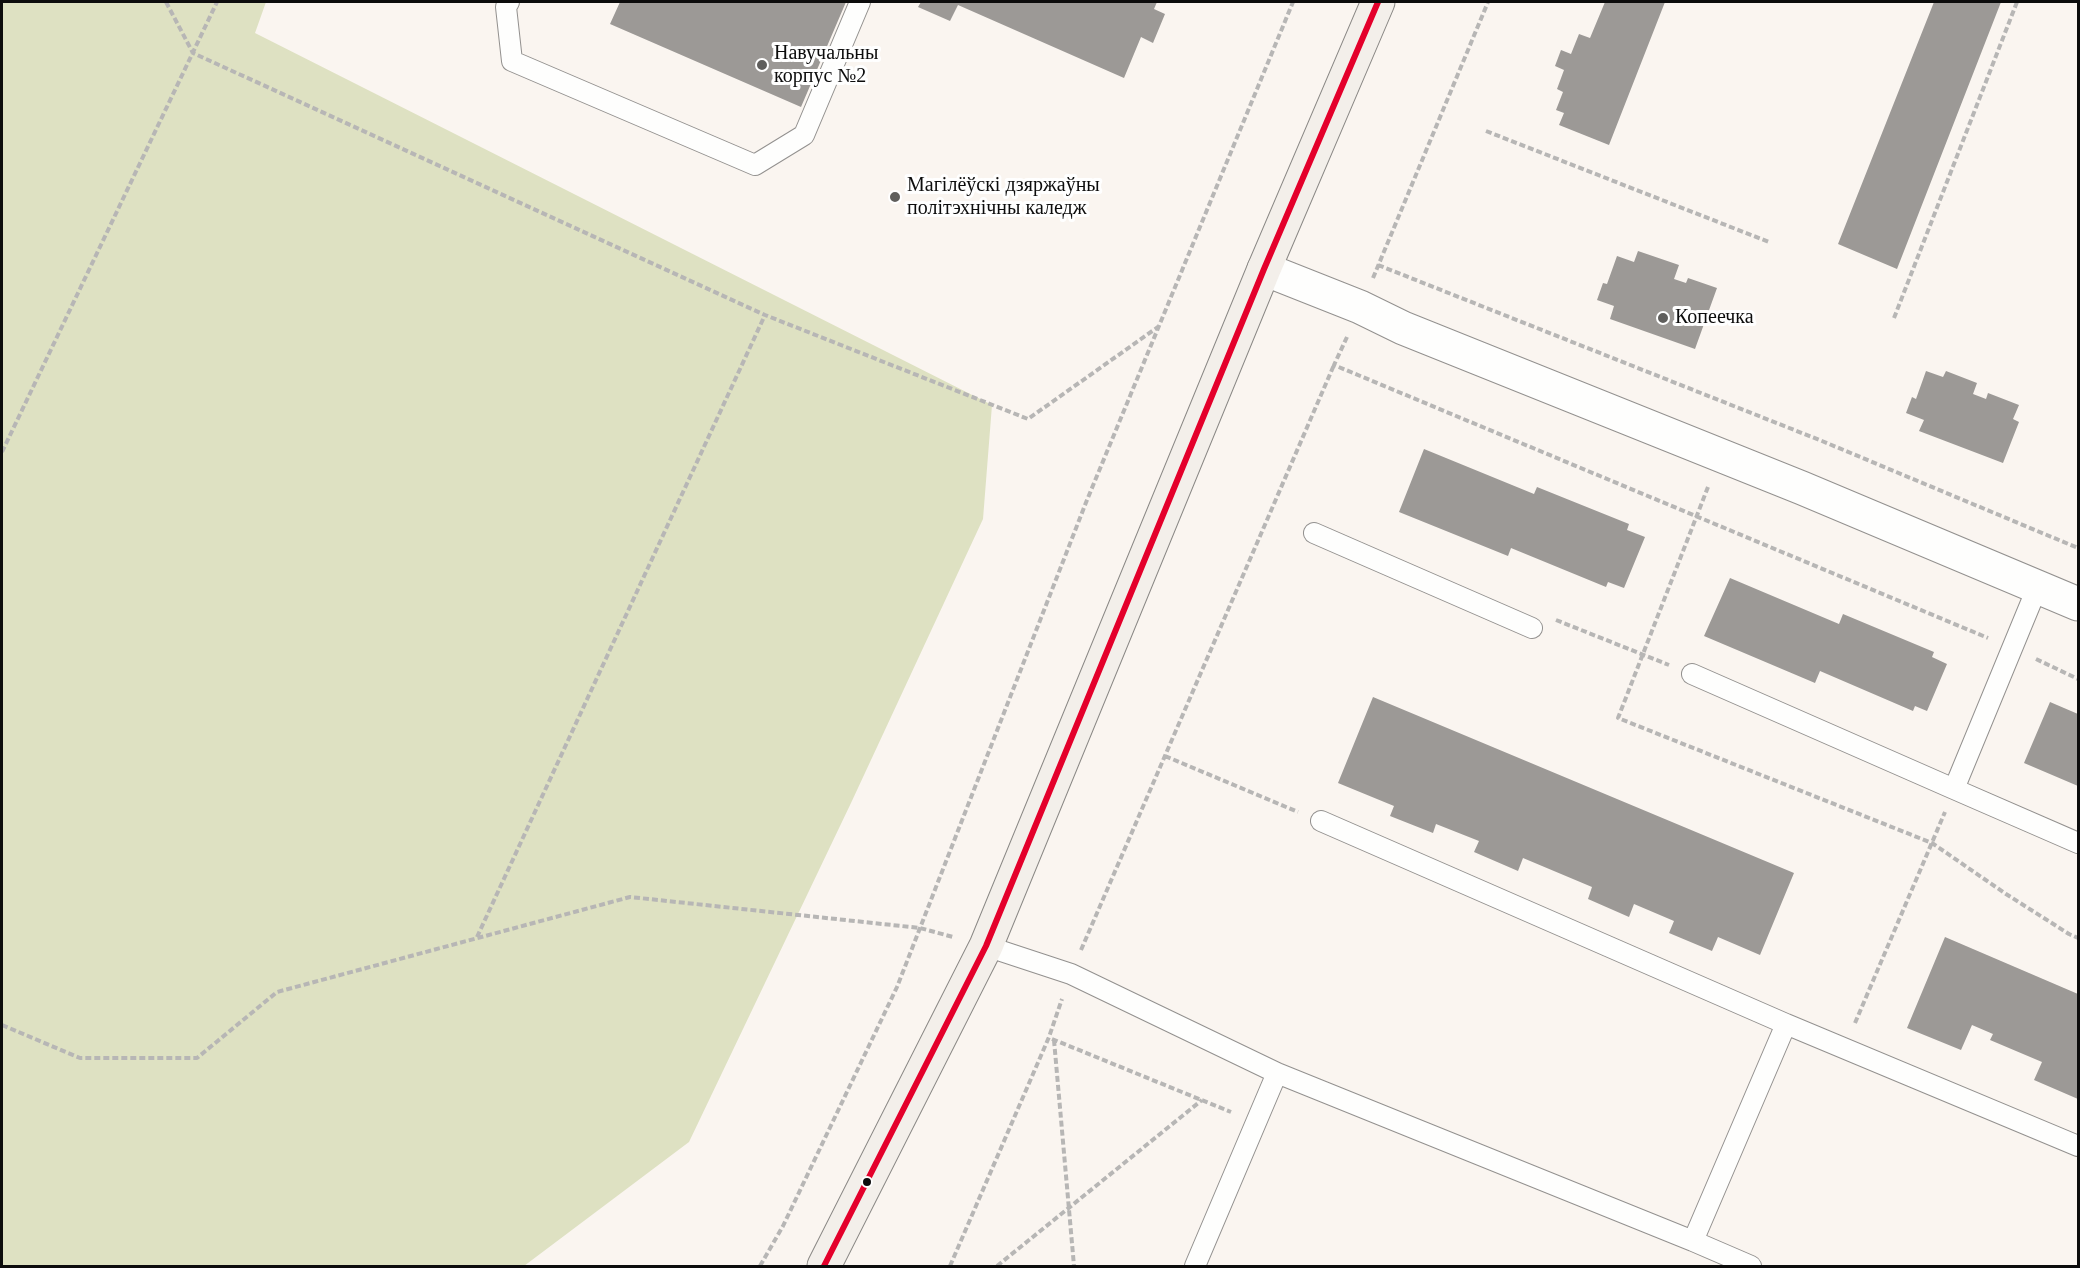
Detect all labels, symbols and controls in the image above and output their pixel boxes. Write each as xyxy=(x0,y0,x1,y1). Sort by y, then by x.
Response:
place label: Навучальны корпус №2 xyxy=(774,42,878,89)
marker: Навучальны корпус №2 xyxy=(755,58,769,72)
place label: Магілёўскі дзяржаўны політэхнічны каледж xyxy=(907,174,1100,221)
marker: Магілёўскі дзяржаўны політэхнічны каледж xyxy=(888,190,902,204)
place label: Копеечка xyxy=(1675,306,1754,330)
marker: Копеечка xyxy=(1656,311,1670,325)
unlabelled marker xyxy=(861,1176,873,1188)

